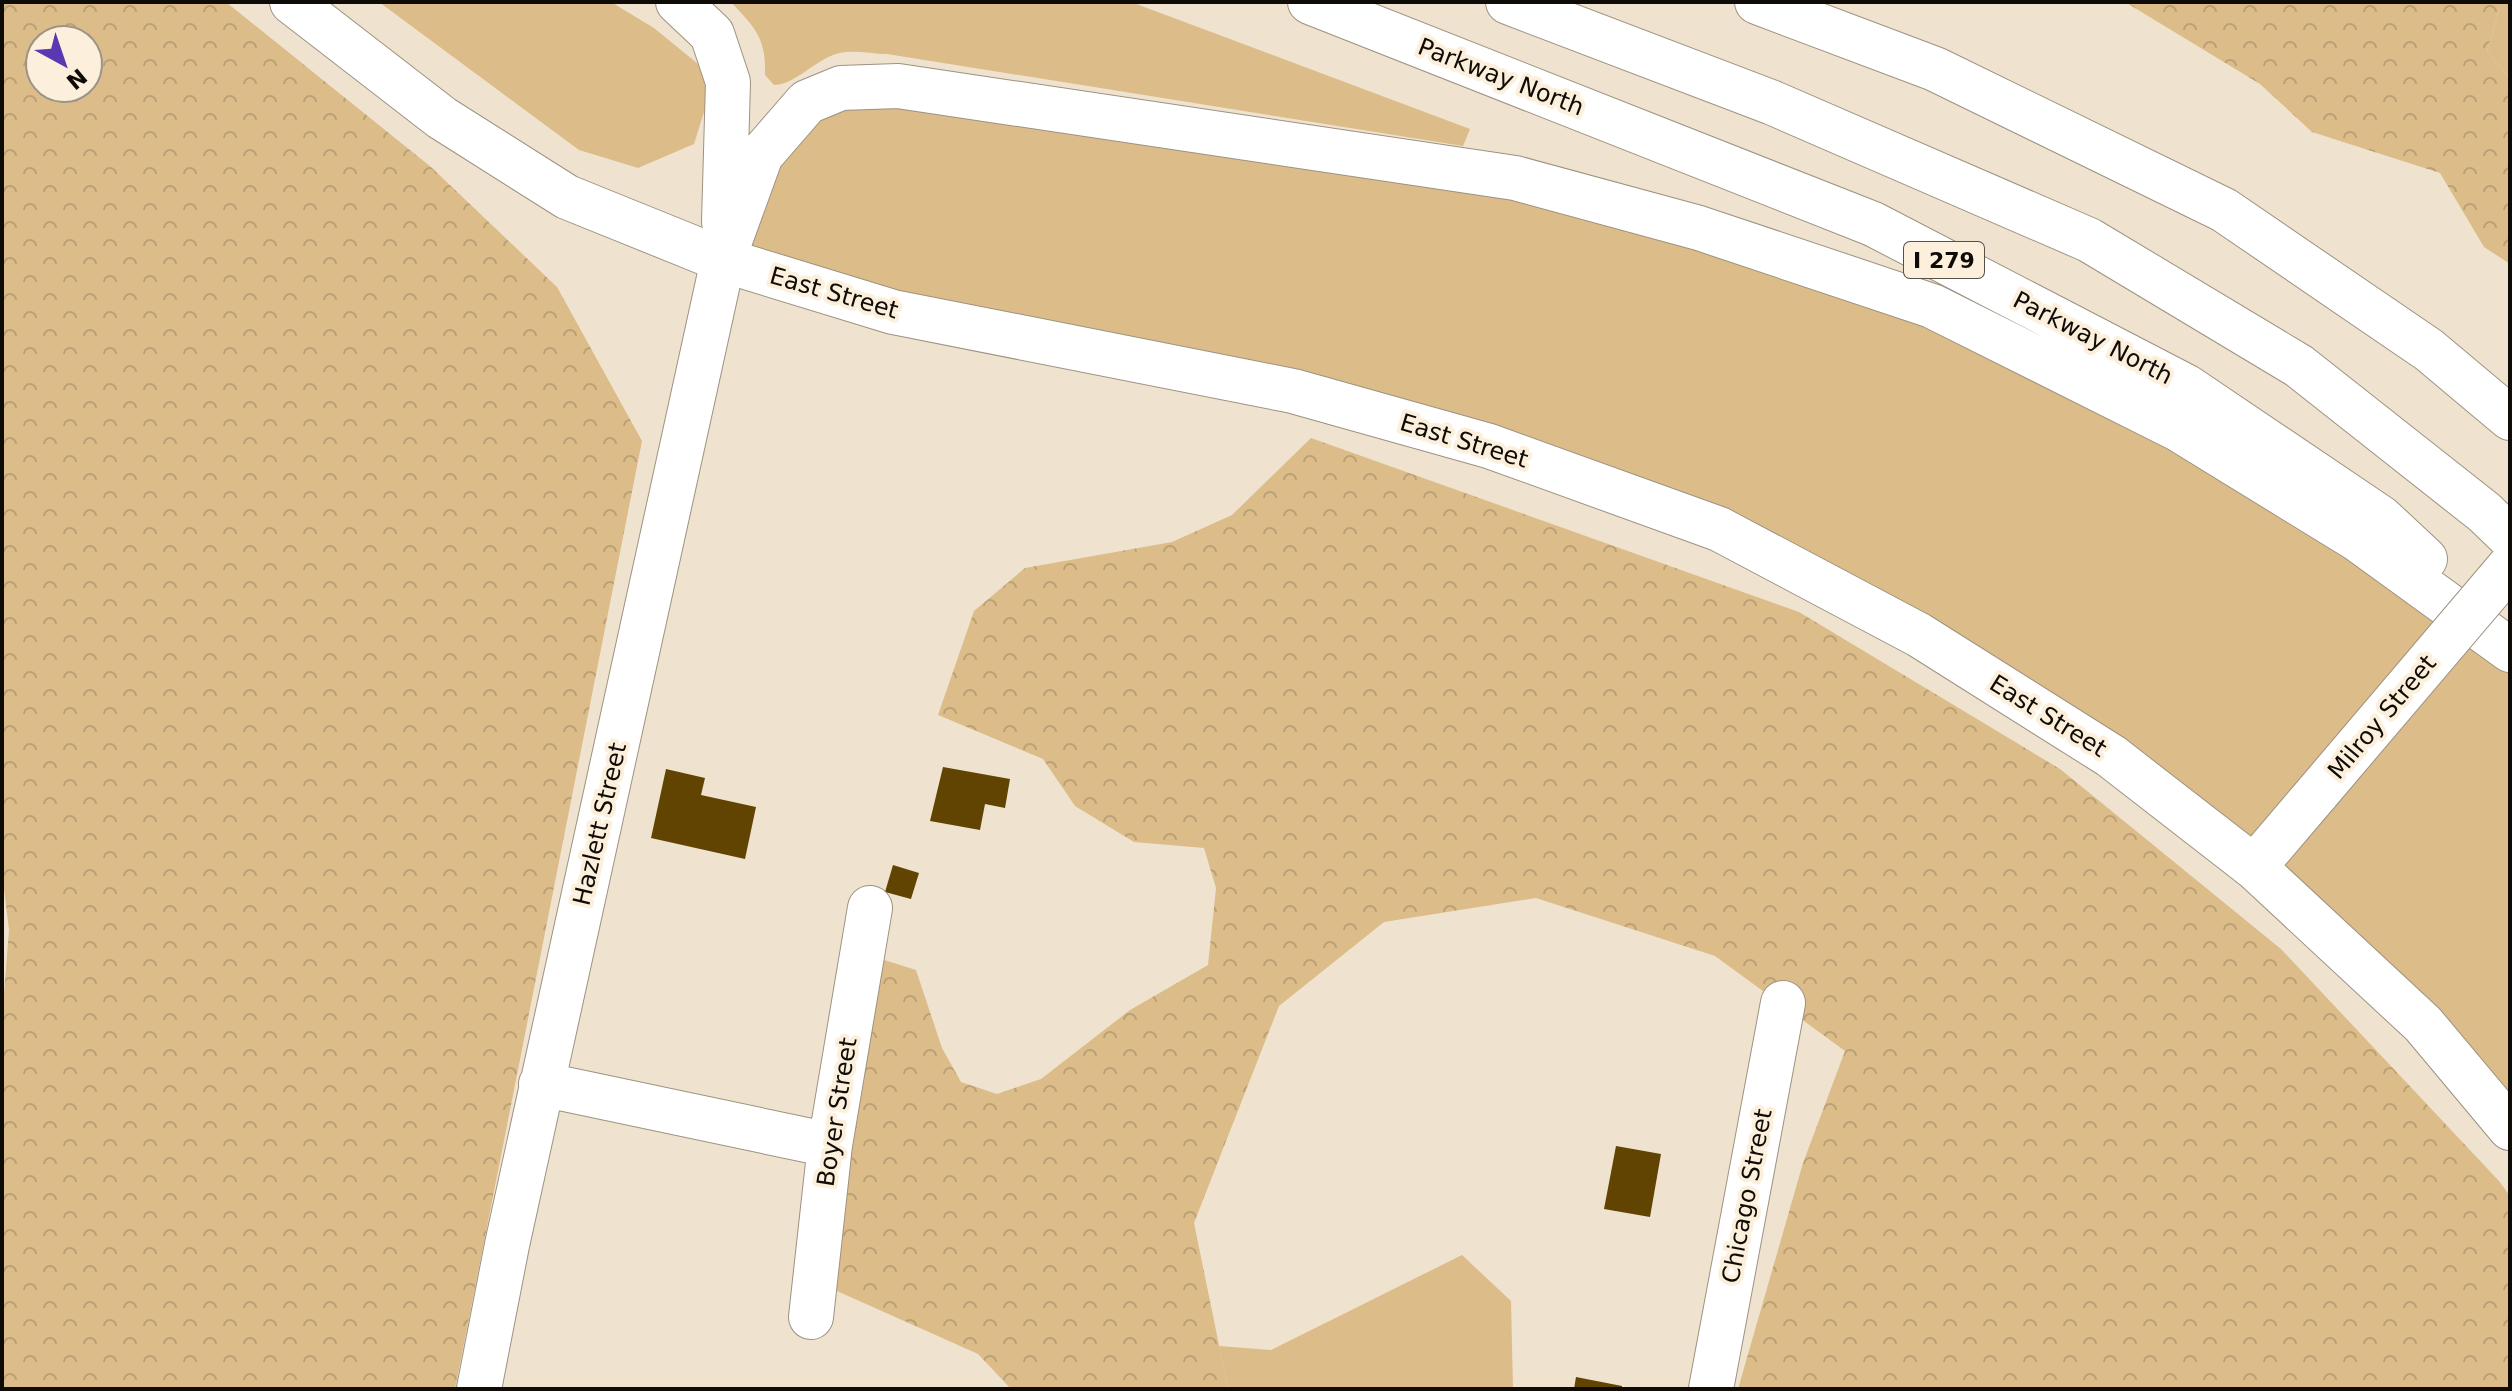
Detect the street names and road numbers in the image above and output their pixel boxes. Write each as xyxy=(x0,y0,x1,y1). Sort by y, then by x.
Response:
street label: Parkway North xyxy=(1414,33,1588,121)
road number: I 279 xyxy=(1904,242,1984,278)
street label: East Street xyxy=(767,261,901,325)
street label: Parkway North xyxy=(2009,286,2177,390)
street label: East Street xyxy=(1397,408,1531,474)
street label: Milroy Street xyxy=(2322,649,2442,785)
street label: East Street xyxy=(1984,669,2112,763)
street label: Hazlett Street xyxy=(568,740,632,908)
street label: Boyer Street xyxy=(811,1035,863,1189)
street label: Chicago Street xyxy=(1716,1106,1778,1286)

